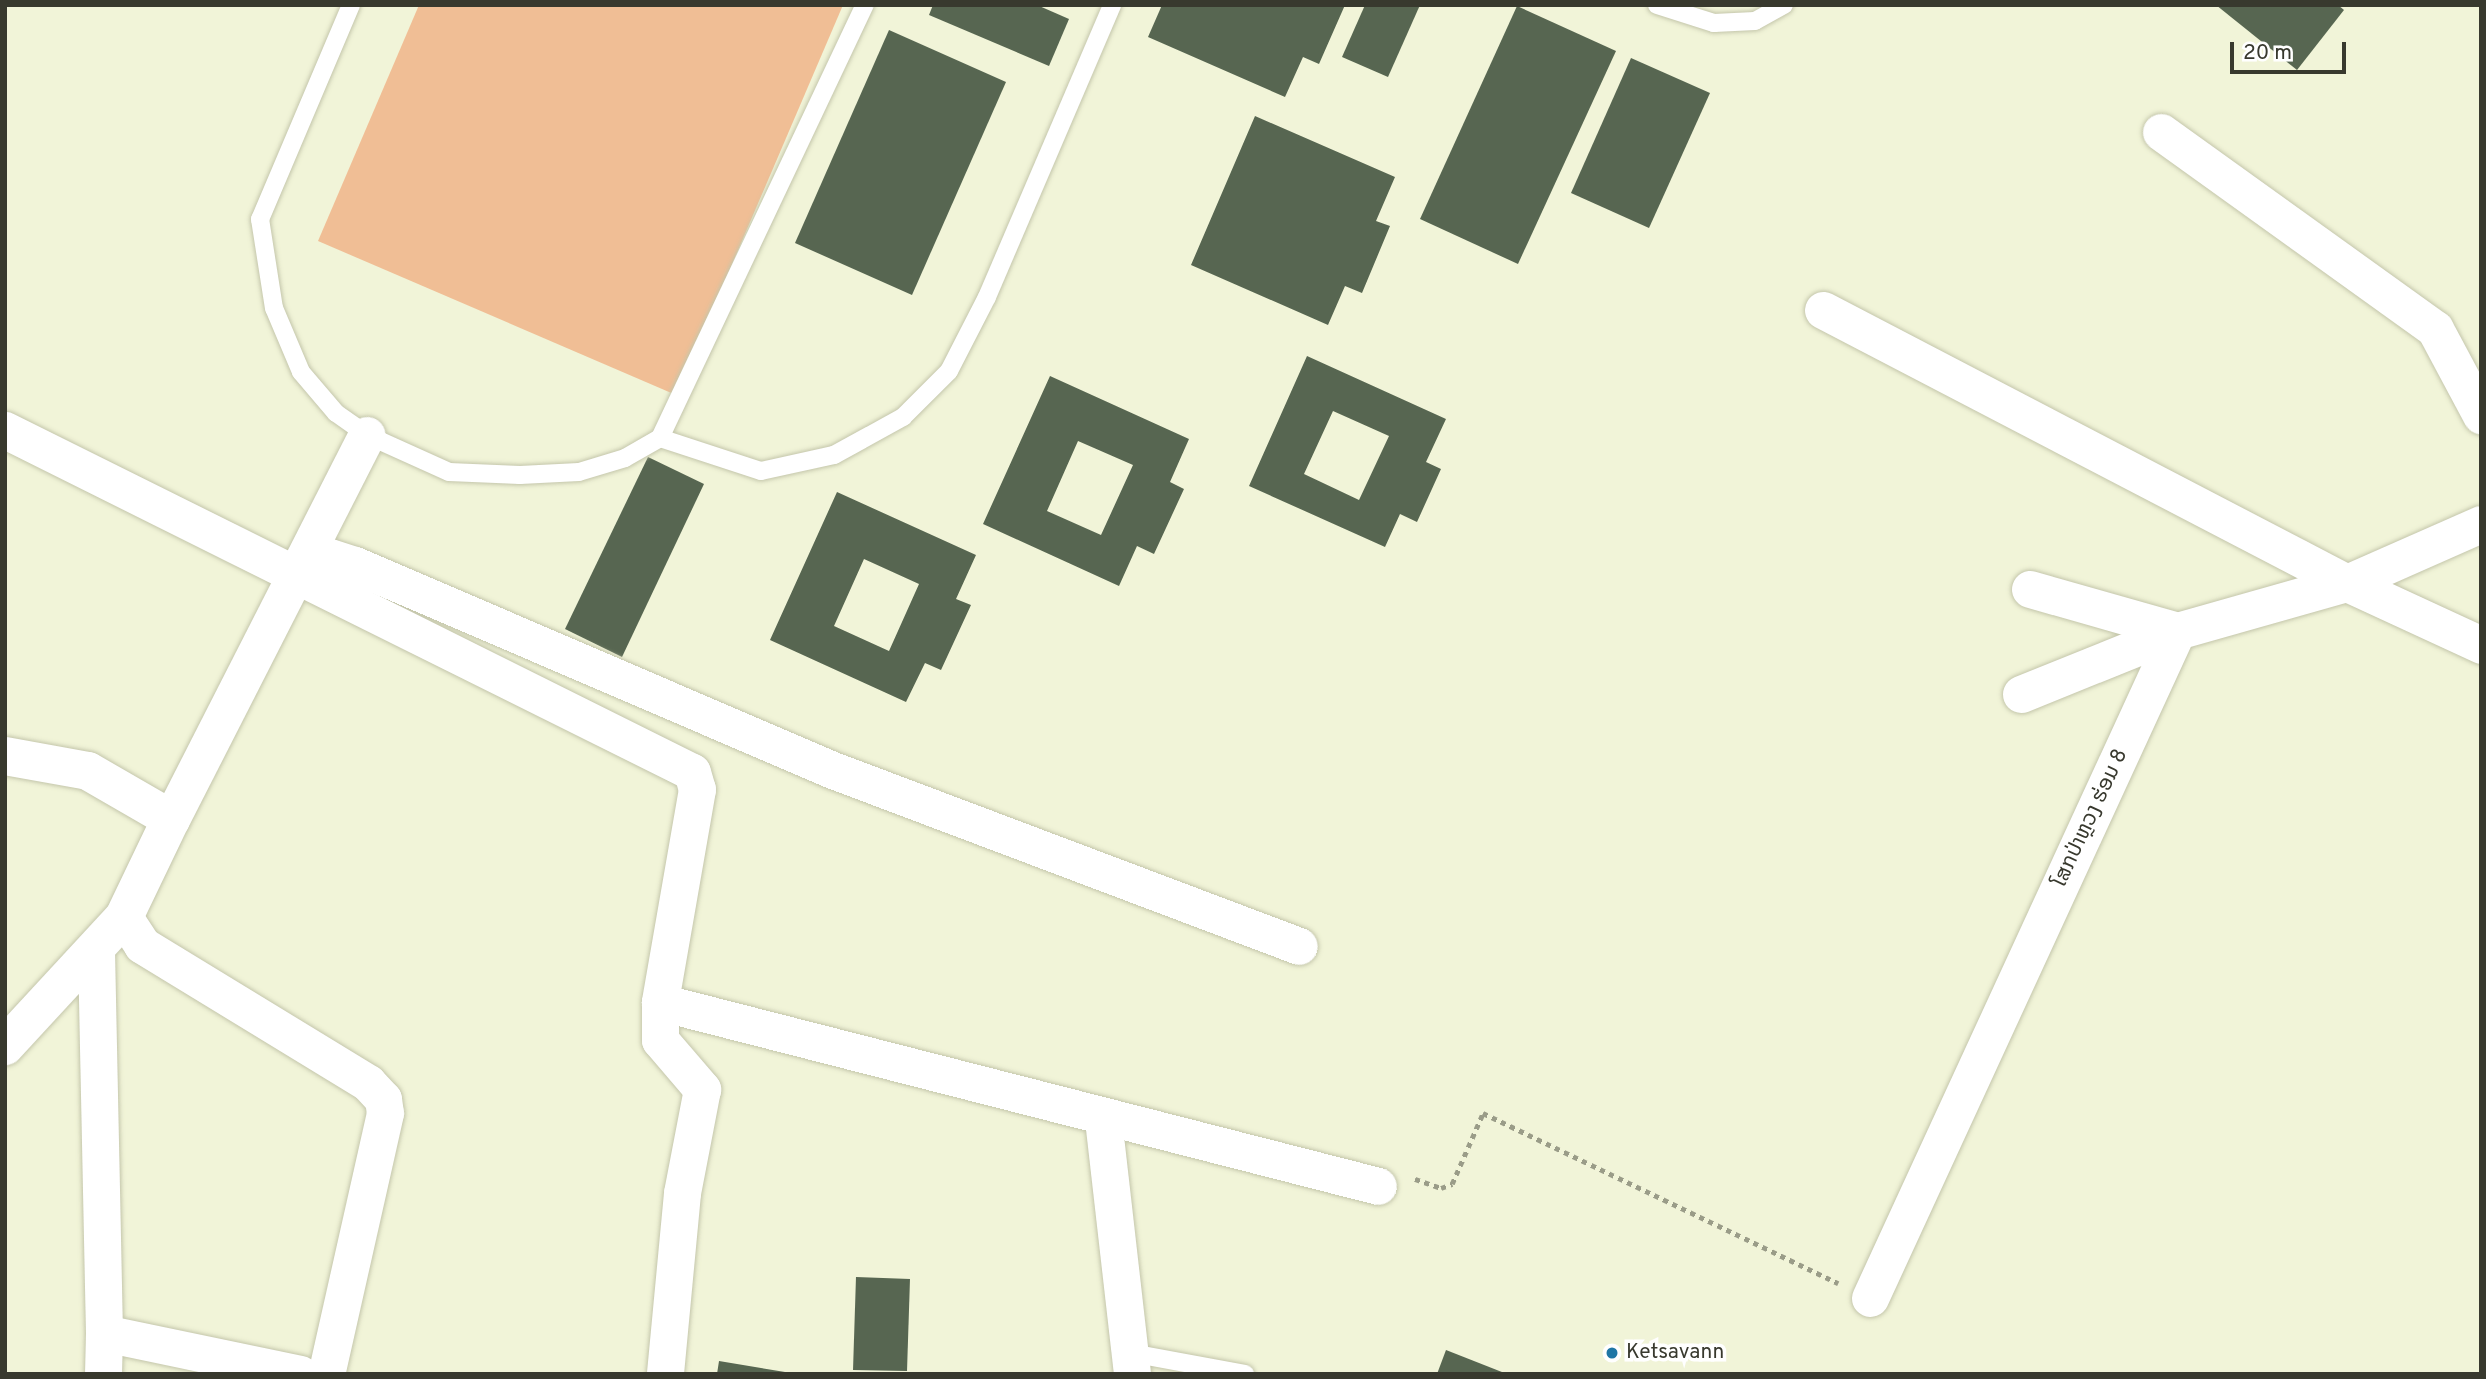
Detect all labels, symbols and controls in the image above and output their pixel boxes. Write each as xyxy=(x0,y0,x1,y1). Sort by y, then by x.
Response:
scale bar xyxy=(2234,28,2350,72)
text: 20 m xyxy=(2243,40,2292,67)
street label: ໂສກປ່າຫຼວງ ຮ່ອມ 8 xyxy=(2048,745,2134,891)
place label: Ketsavann xyxy=(1626,1340,1724,1366)
marker: Ketsavann xyxy=(1604,1345,1620,1361)

